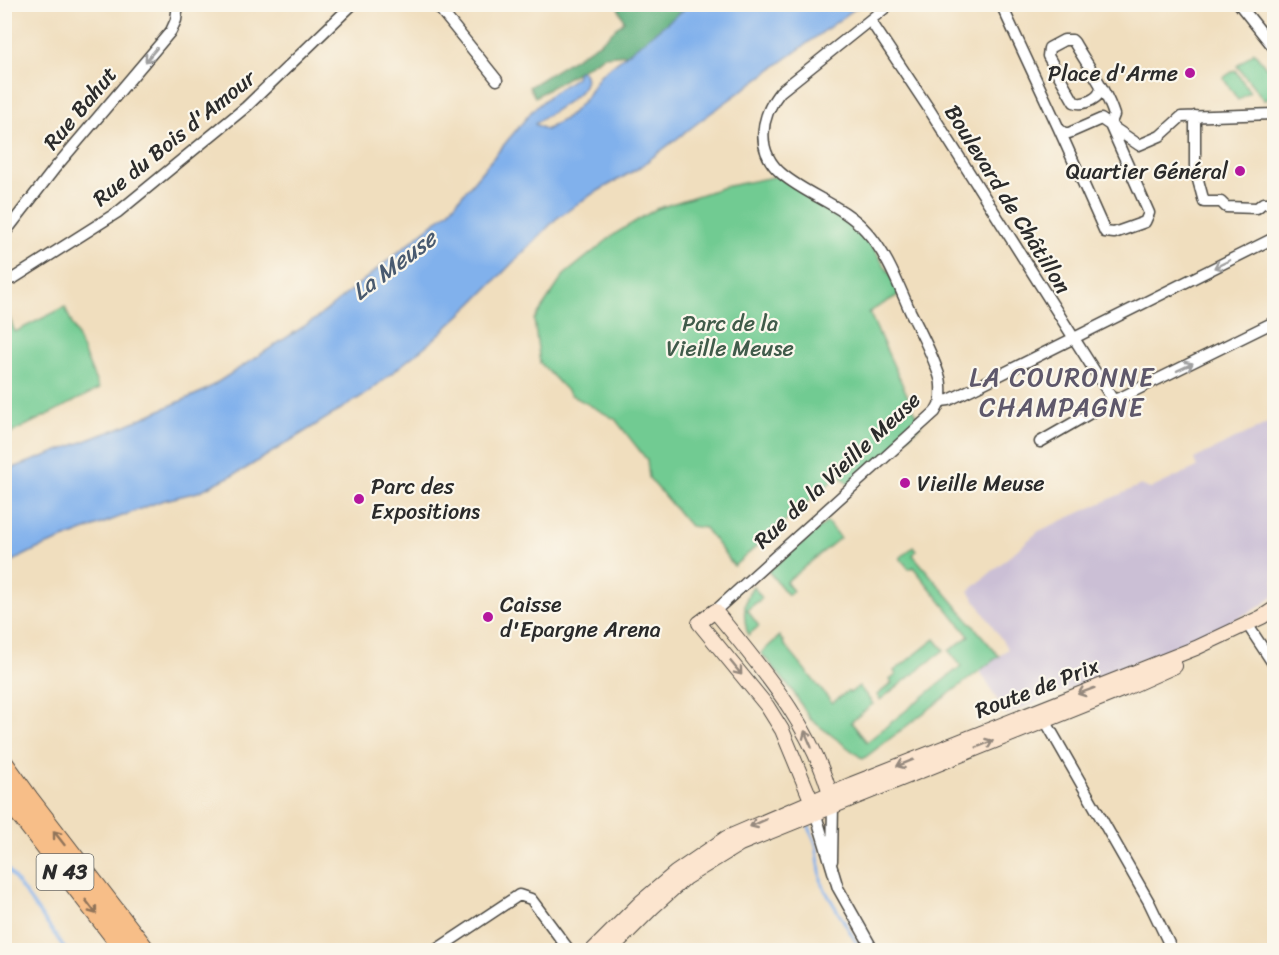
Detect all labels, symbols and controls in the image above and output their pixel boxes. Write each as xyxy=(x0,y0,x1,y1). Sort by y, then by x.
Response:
one-way arrow xyxy=(144,47,158,62)
place label: Place d'Arme xyxy=(1048,54,1178,93)
street label: Rue Bahut xyxy=(33,57,127,159)
street label: Rue du Bois d'Amour xyxy=(83,58,266,217)
marker: Place d'Arme xyxy=(1183,66,1197,80)
street label: Boulevard de Châtillon xyxy=(934,96,1082,302)
place label: Quartier Général xyxy=(1066,152,1229,191)
marker: Quartier Général xyxy=(1233,164,1247,178)
water label: La Meuse xyxy=(342,217,448,311)
one-way arrow xyxy=(1214,259,1232,271)
park label: Parc de la Vieille Meuse xyxy=(666,304,794,368)
district label: LA COURONNE CHAMPAGNE xyxy=(969,354,1155,430)
one-way arrow xyxy=(1175,360,1193,372)
street label: Rue de la Vieille Meuse xyxy=(744,381,930,559)
place label: Vieille Meuse xyxy=(917,464,1044,503)
place label: Parc des Expositions xyxy=(371,467,480,531)
marker: Vieille Meuse xyxy=(898,476,912,490)
marker: Parc des Expositions xyxy=(352,492,366,506)
place label: Caisse d'Epargne Arena xyxy=(500,585,661,649)
marker: Caisse d'Epargne Arena xyxy=(481,610,495,624)
street label: Route de Prix xyxy=(969,646,1106,730)
one-way arrow xyxy=(729,660,742,676)
one-way arrow xyxy=(1078,687,1096,698)
one-way arrow xyxy=(802,730,813,749)
one-way arrow xyxy=(975,738,994,749)
one-way arrow xyxy=(896,758,915,769)
one-way arrow xyxy=(749,818,767,830)
one-way arrow xyxy=(53,830,66,846)
road number: N 43 xyxy=(36,854,94,890)
one-way arrow xyxy=(85,898,97,914)

